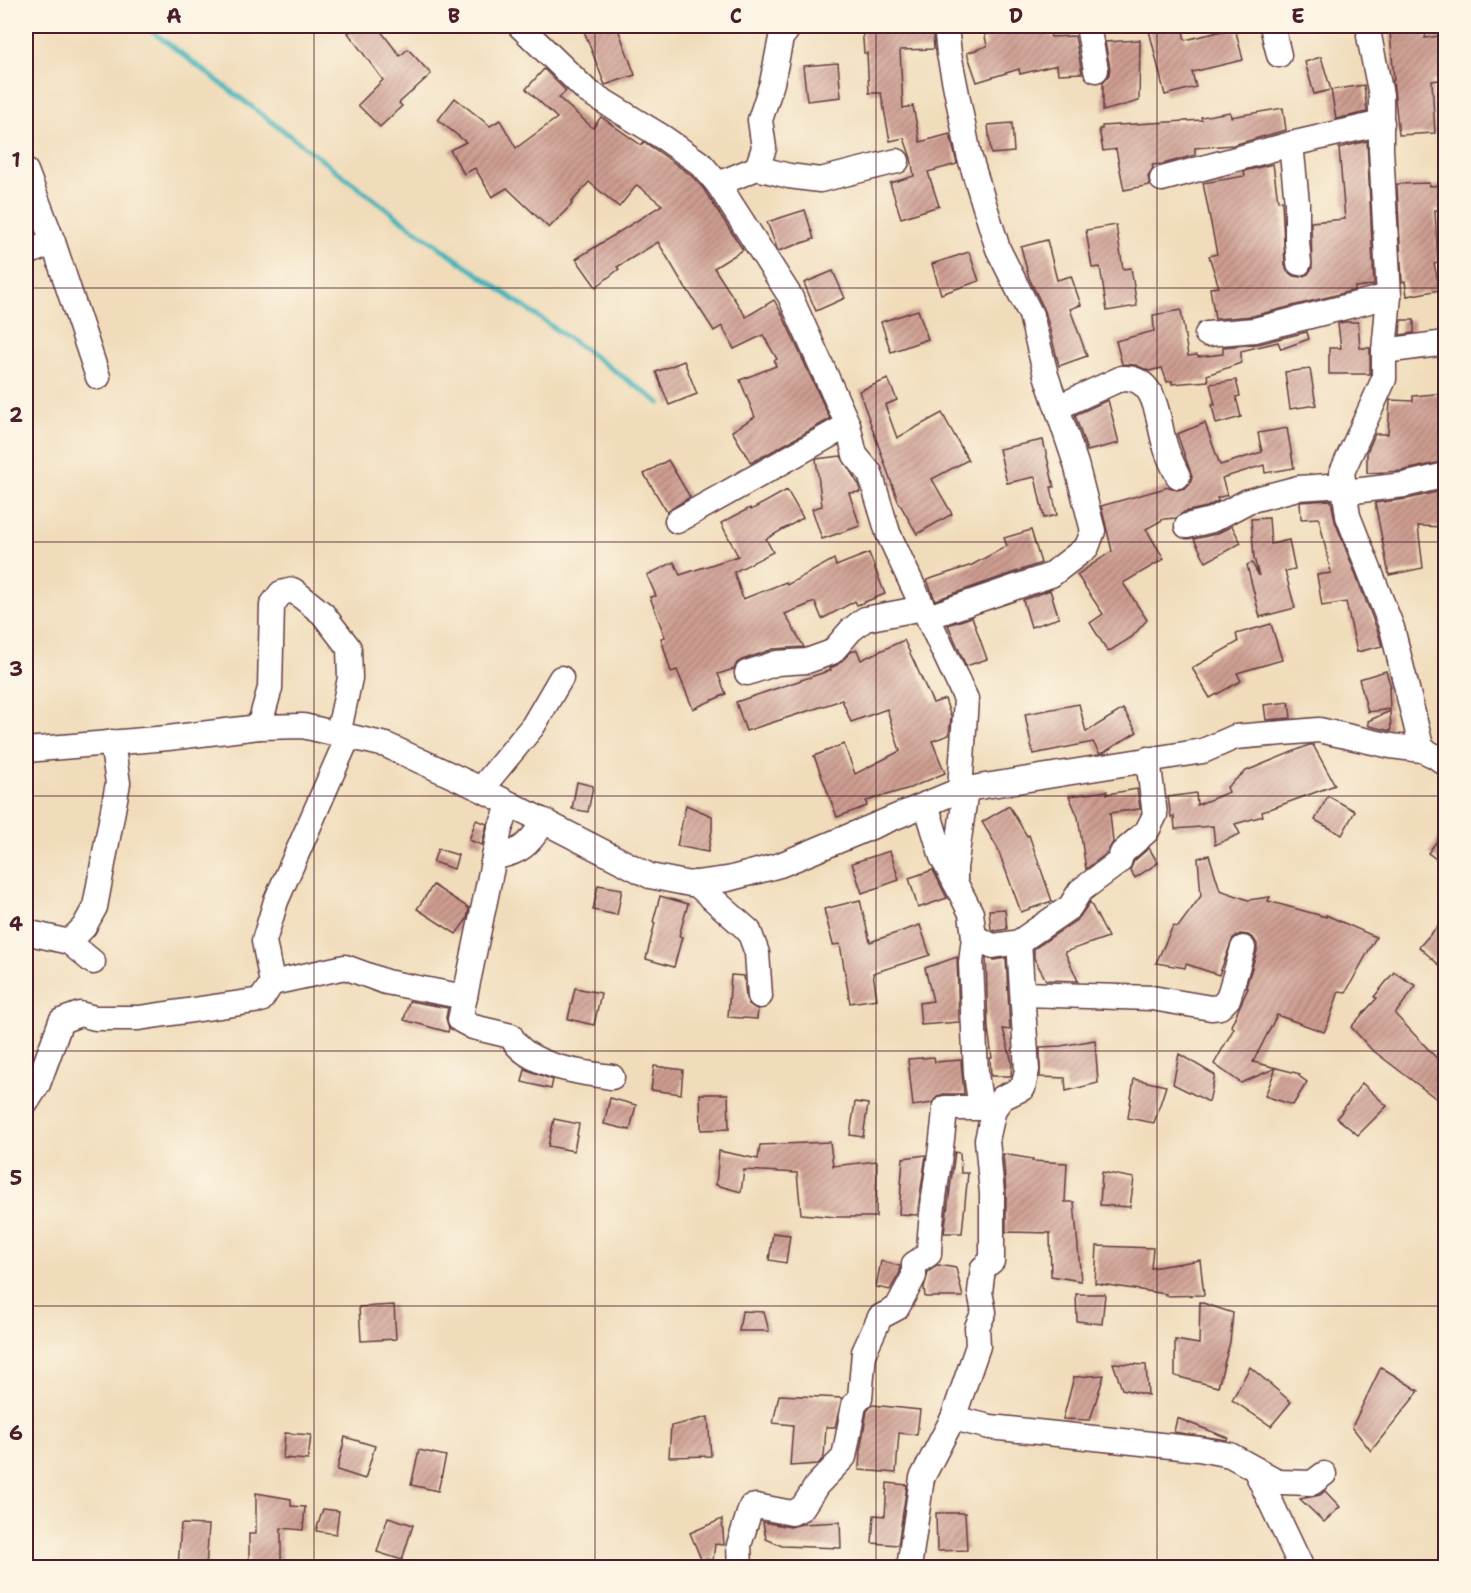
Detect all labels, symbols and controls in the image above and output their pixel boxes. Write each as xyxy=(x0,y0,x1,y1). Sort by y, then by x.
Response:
text: A xyxy=(166,3,182,29)
text: B xyxy=(448,3,460,29)
text: C xyxy=(730,3,742,29)
text: D xyxy=(1009,3,1023,29)
text: E xyxy=(1291,3,1305,29)
text: 1 xyxy=(11,147,21,173)
text: 2 xyxy=(9,402,23,428)
text: 3 xyxy=(9,656,23,682)
text: 4 xyxy=(9,911,23,937)
text: 5 xyxy=(10,1165,22,1191)
text: 6 xyxy=(9,1420,23,1446)

